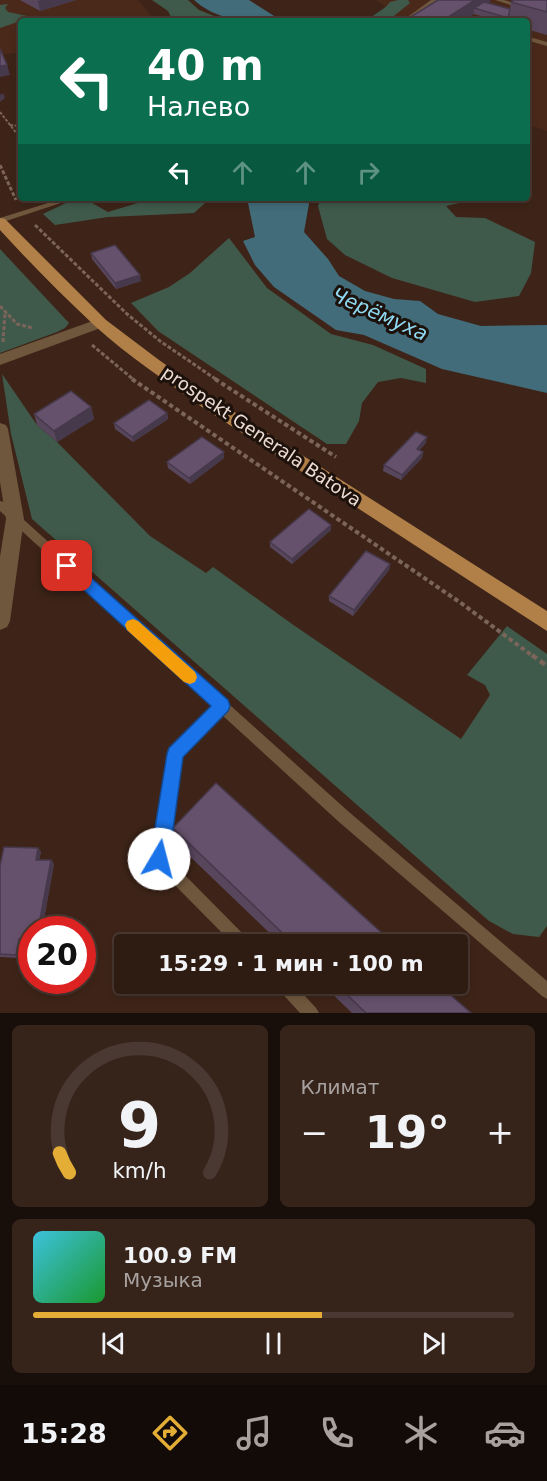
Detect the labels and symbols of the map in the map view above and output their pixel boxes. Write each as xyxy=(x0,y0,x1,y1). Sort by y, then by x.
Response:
water label: Черёмуха xyxy=(329,282,431,346)
street label: prospekt Generala Batova xyxy=(159,361,365,511)
pin xyxy=(41,540,92,591)
position arrow xyxy=(127,827,191,891)
speed limit sign: 20 xyxy=(18,916,96,994)

